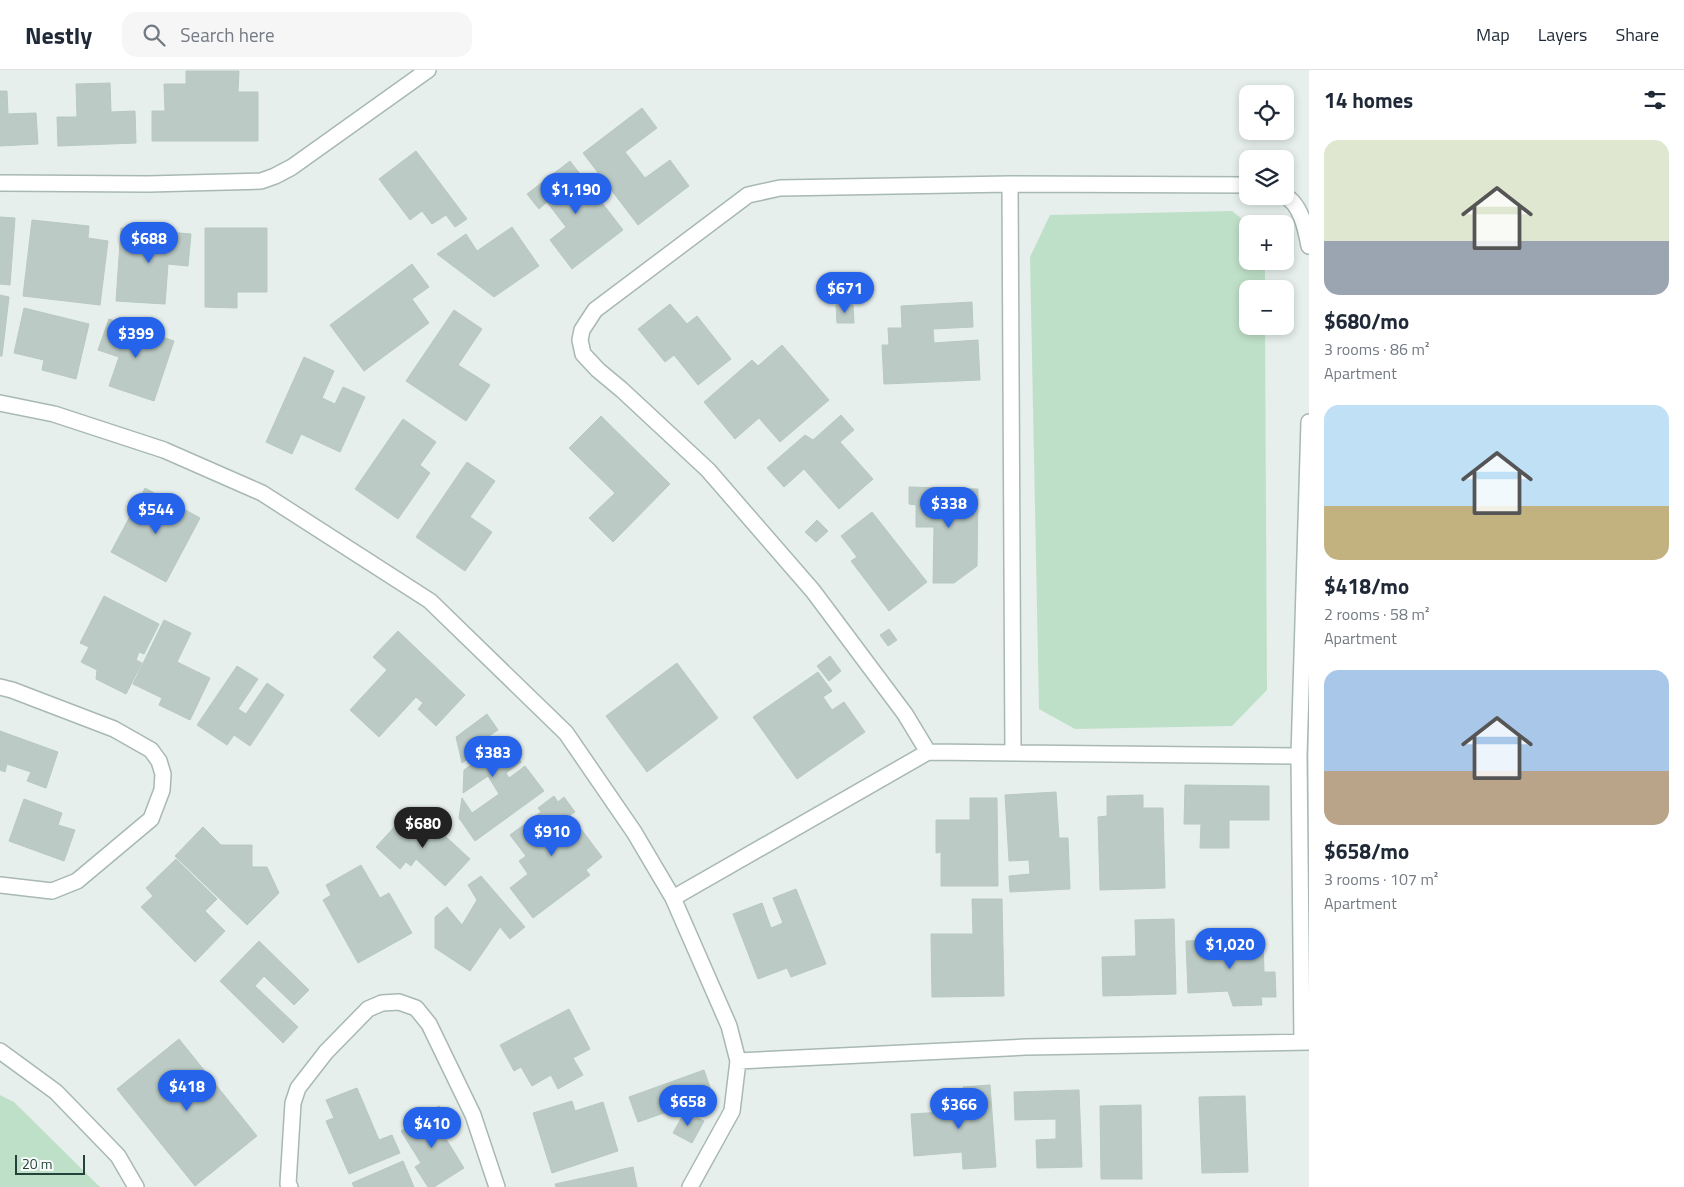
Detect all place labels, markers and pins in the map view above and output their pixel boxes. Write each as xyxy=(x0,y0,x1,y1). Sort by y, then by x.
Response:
pin: $1,190 xyxy=(535,172,617,215)
pin: $688 xyxy=(119,222,179,264)
pin: $671 xyxy=(815,272,875,314)
pin: $399 xyxy=(106,316,166,359)
pin: $338 xyxy=(919,486,979,529)
pin: $544 xyxy=(126,492,186,535)
pin: $383 xyxy=(463,736,523,778)
pin: $680 xyxy=(393,806,453,849)
pin: $910 xyxy=(522,814,582,857)
pin: $1,020 xyxy=(1189,928,1271,970)
pin: $418 xyxy=(157,1070,217,1112)
pin: $658 xyxy=(658,1084,718,1127)
pin: $366 xyxy=(929,1088,989,1130)
pin: $410 xyxy=(402,1106,462,1149)

